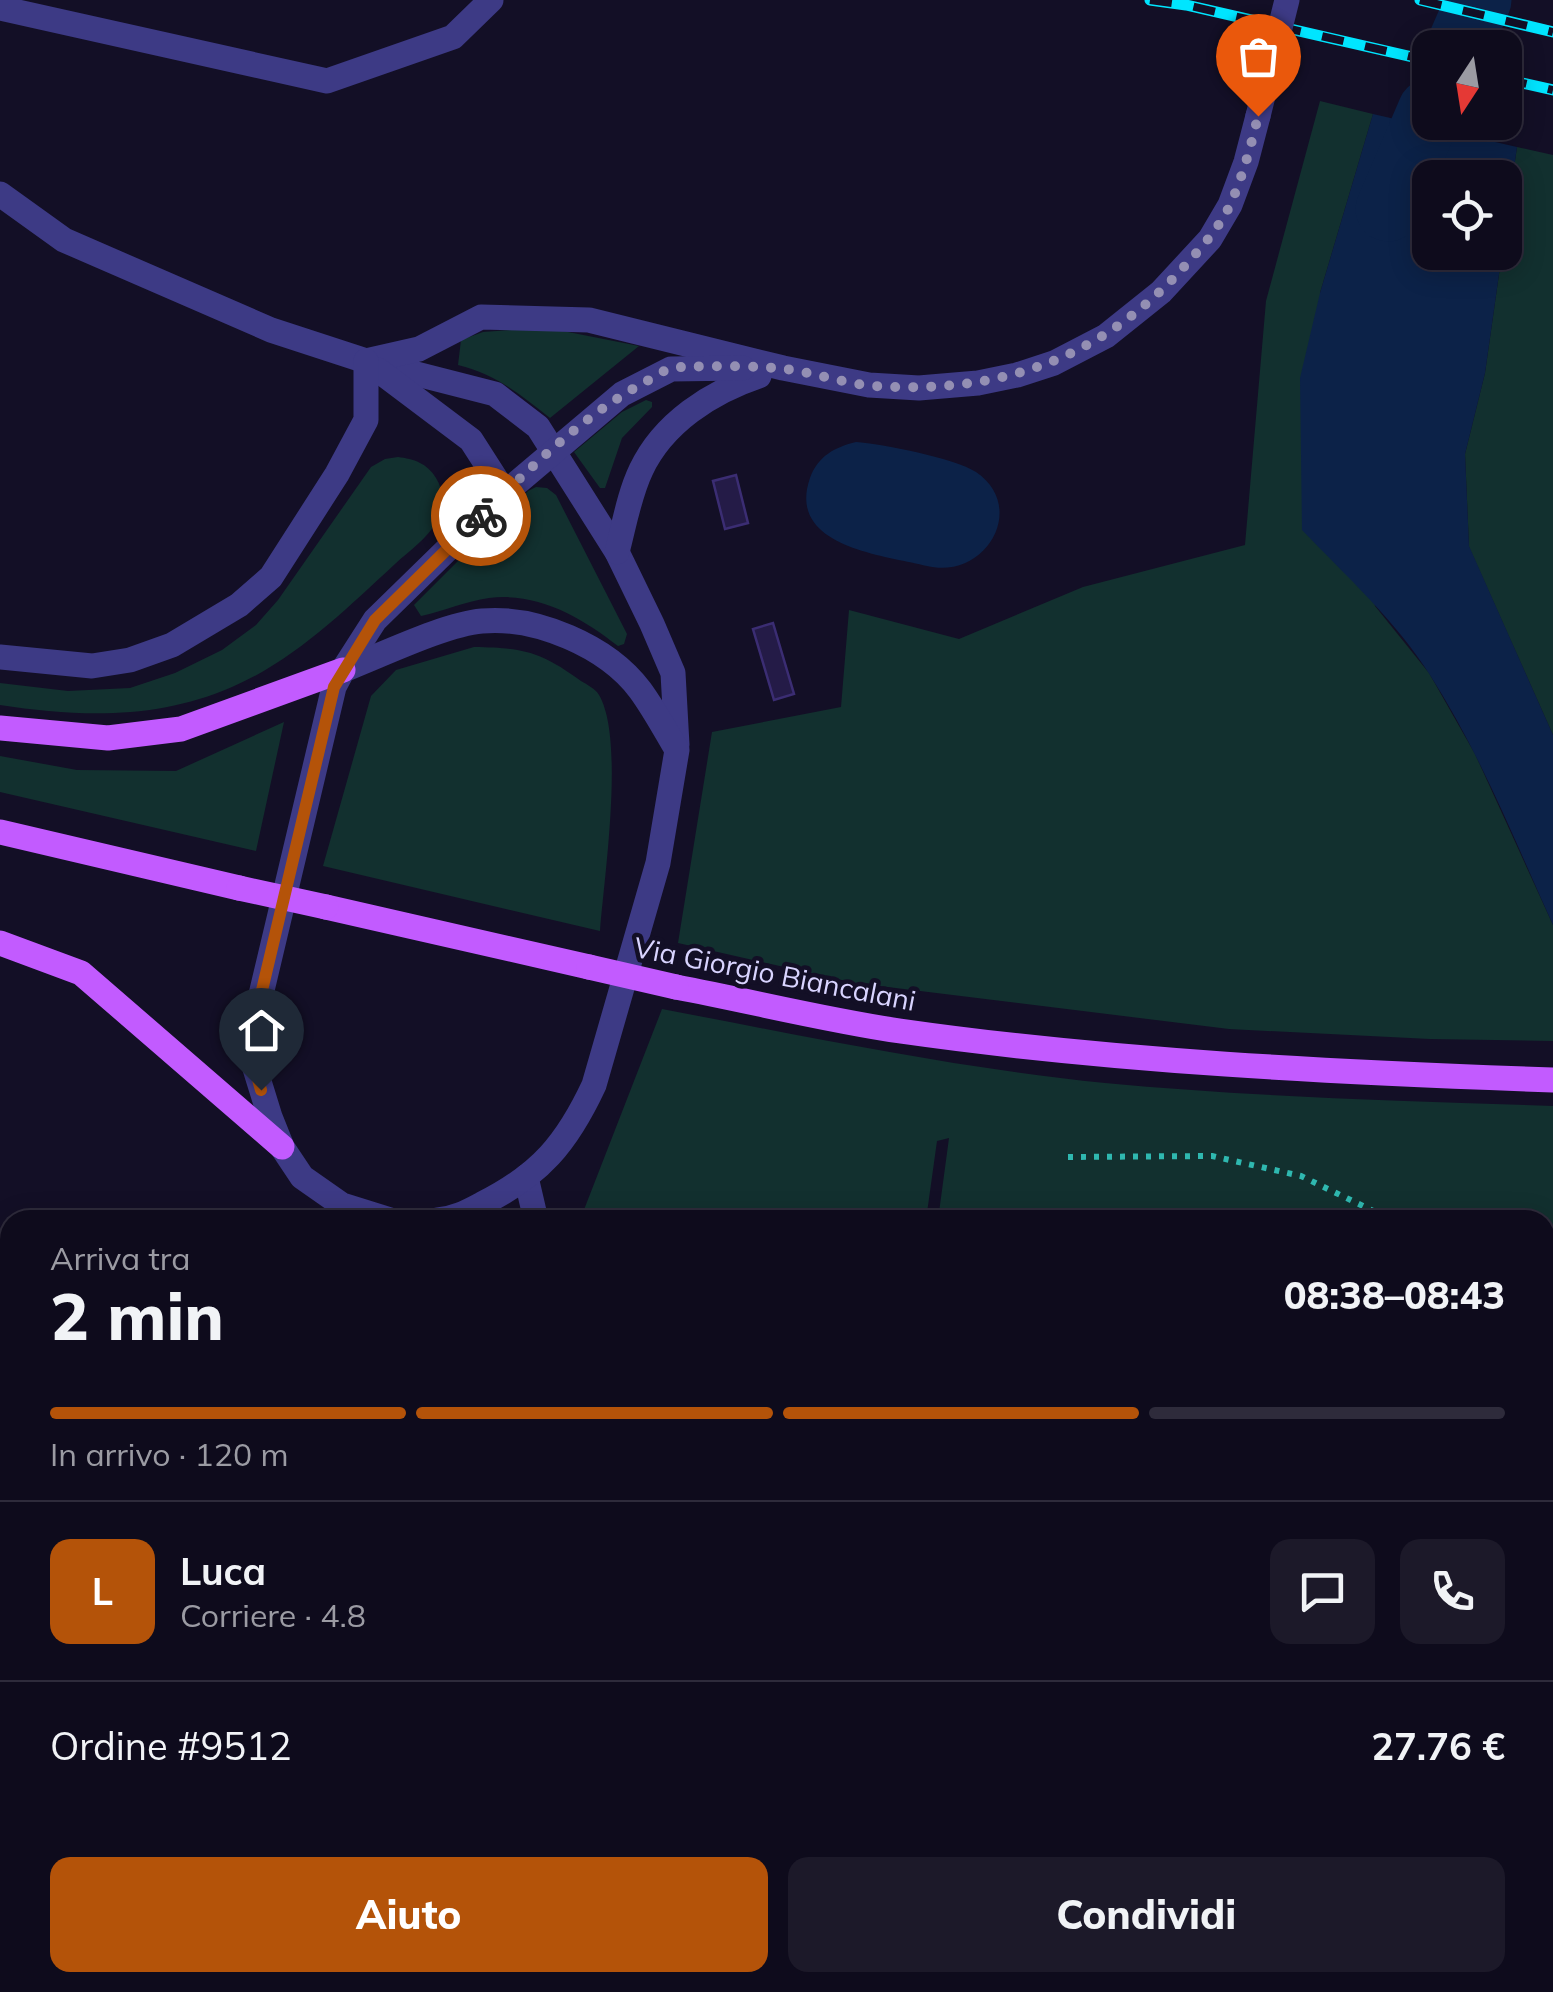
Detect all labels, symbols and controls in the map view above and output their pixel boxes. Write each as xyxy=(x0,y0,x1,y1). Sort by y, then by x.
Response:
pin xyxy=(1216,14,1301,117)
icon: bag xyxy=(1231,29,1286,84)
north arrow xyxy=(1412,30,1522,140)
map controls xyxy=(1412,30,1522,270)
button: locate xyxy=(1412,160,1522,270)
courier xyxy=(431,466,531,566)
icon: bike xyxy=(454,489,509,544)
street label: Via Giorgio Biancalani xyxy=(631,929,919,1018)
pin xyxy=(219,988,304,1091)
icon: home xyxy=(234,1003,289,1058)
text: Arriva tra xyxy=(50,1238,190,1278)
text: 08:38–08:43 xyxy=(1284,1271,1505,1319)
text: 2 min xyxy=(50,1275,224,1356)
text: In arrivo · 120 m xyxy=(50,1434,289,1474)
button: chat xyxy=(1270,1539,1375,1644)
button: phone xyxy=(1400,1539,1505,1644)
text: Luca xyxy=(180,1547,266,1595)
text: L xyxy=(92,1567,113,1615)
text: Corriere · 4.8 xyxy=(180,1595,366,1635)
text: Ordine #9512 xyxy=(50,1722,292,1770)
text: 27.76 € xyxy=(1371,1722,1505,1770)
button: Aiuto xyxy=(50,1857,768,1972)
button: Condividi xyxy=(788,1857,1505,1972)

